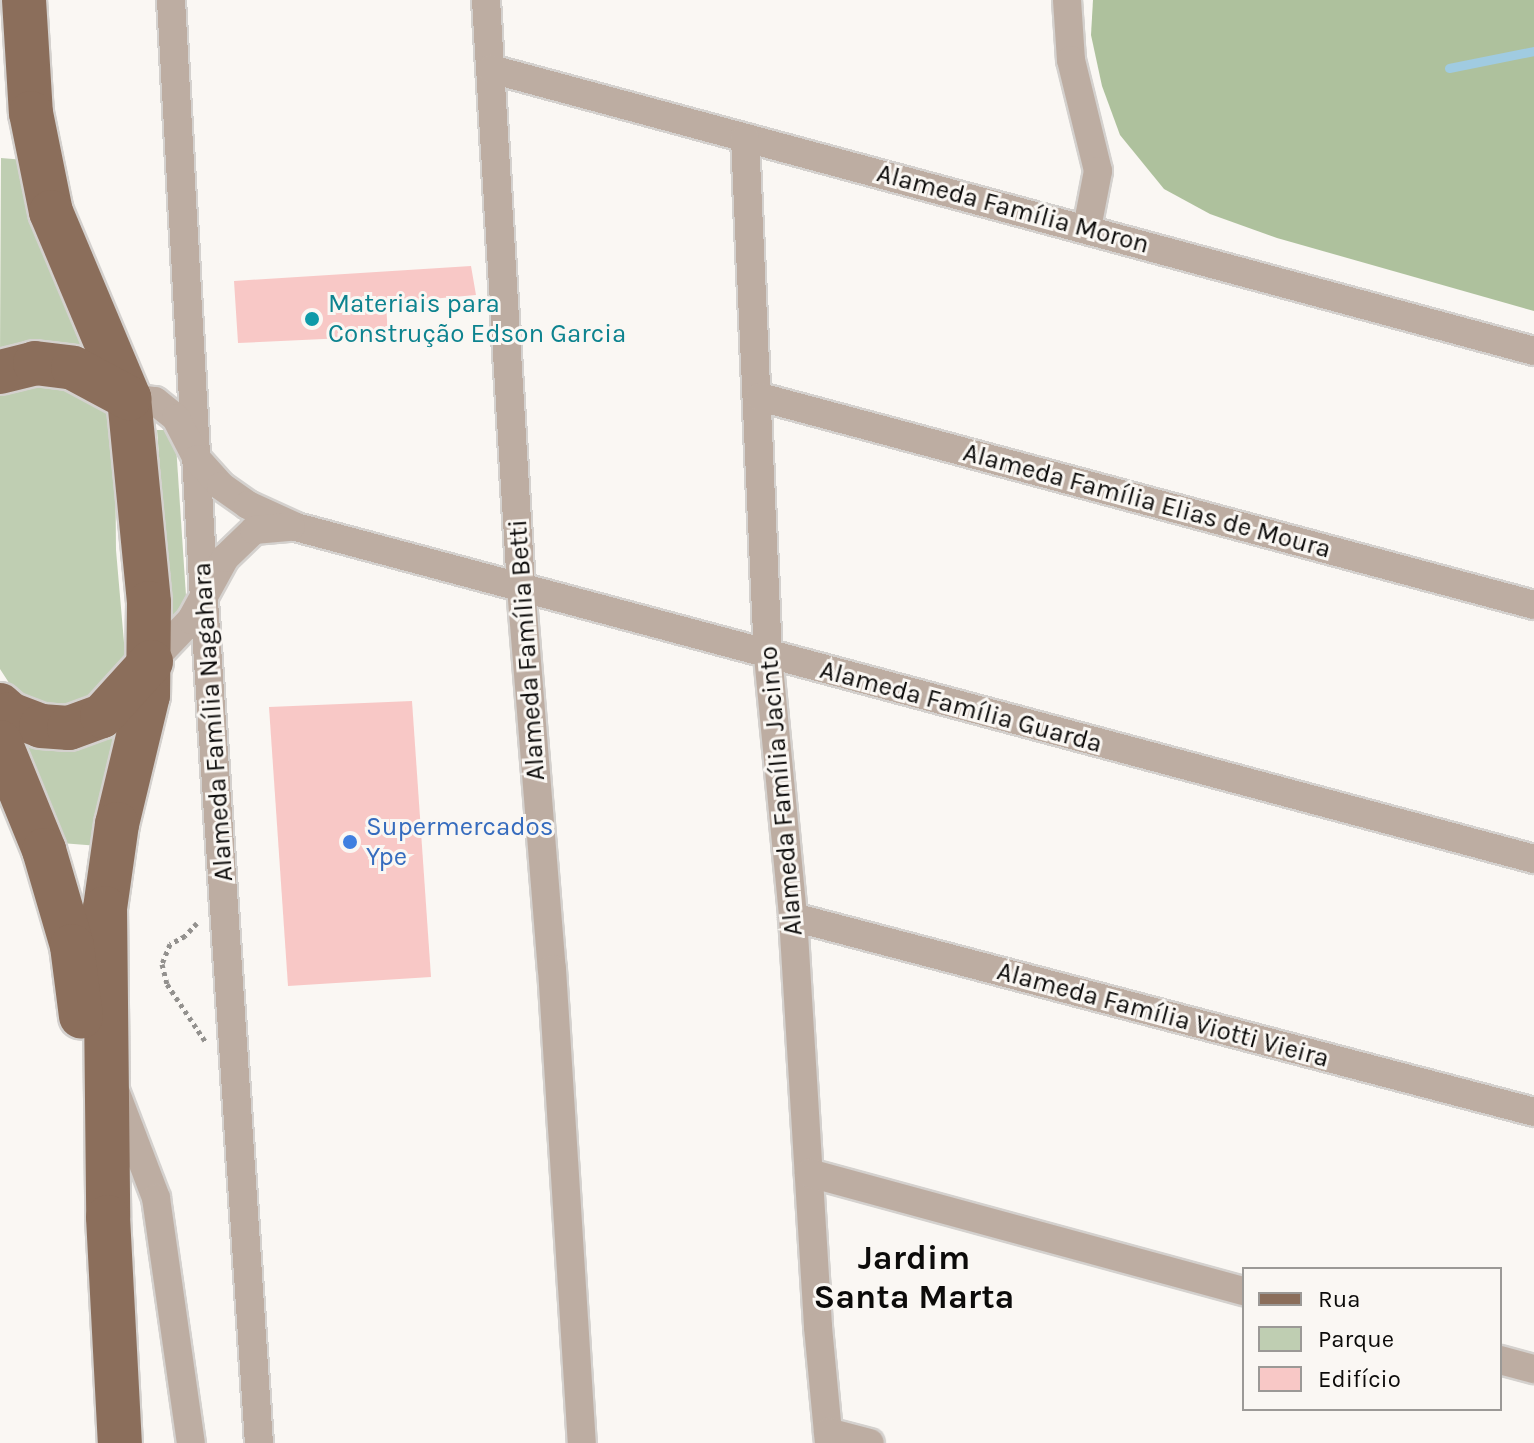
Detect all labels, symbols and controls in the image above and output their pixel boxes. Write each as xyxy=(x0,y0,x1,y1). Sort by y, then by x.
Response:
street label: Alameda Família Moron xyxy=(873,158,1153,260)
place label: Materiais para Construção Edson Garcia xyxy=(328,288,626,350)
marker: Materiais para Construção Edson Garcia xyxy=(303,310,321,328)
street label: Alameda Família Elias de Moura xyxy=(960,437,1334,565)
street label: Alameda Família Betti xyxy=(502,518,552,782)
street label: Alameda Família Nagahara xyxy=(186,561,240,883)
street label: Alameda Família Jacinto xyxy=(753,645,809,937)
street label: Alameda Família Guarda xyxy=(816,654,1106,760)
place label: Supermercados Ype xyxy=(366,811,553,872)
marker: Supermercados Ype xyxy=(341,833,359,851)
street label: Alameda Família Viotti Vieira xyxy=(994,956,1332,1074)
district label: Jardim Santa Marta xyxy=(814,1238,1014,1318)
legend xyxy=(1242,1267,1502,1411)
text: Rua xyxy=(1318,1285,1360,1313)
text: Parque xyxy=(1318,1325,1394,1353)
text: Edifício xyxy=(1318,1365,1401,1393)

